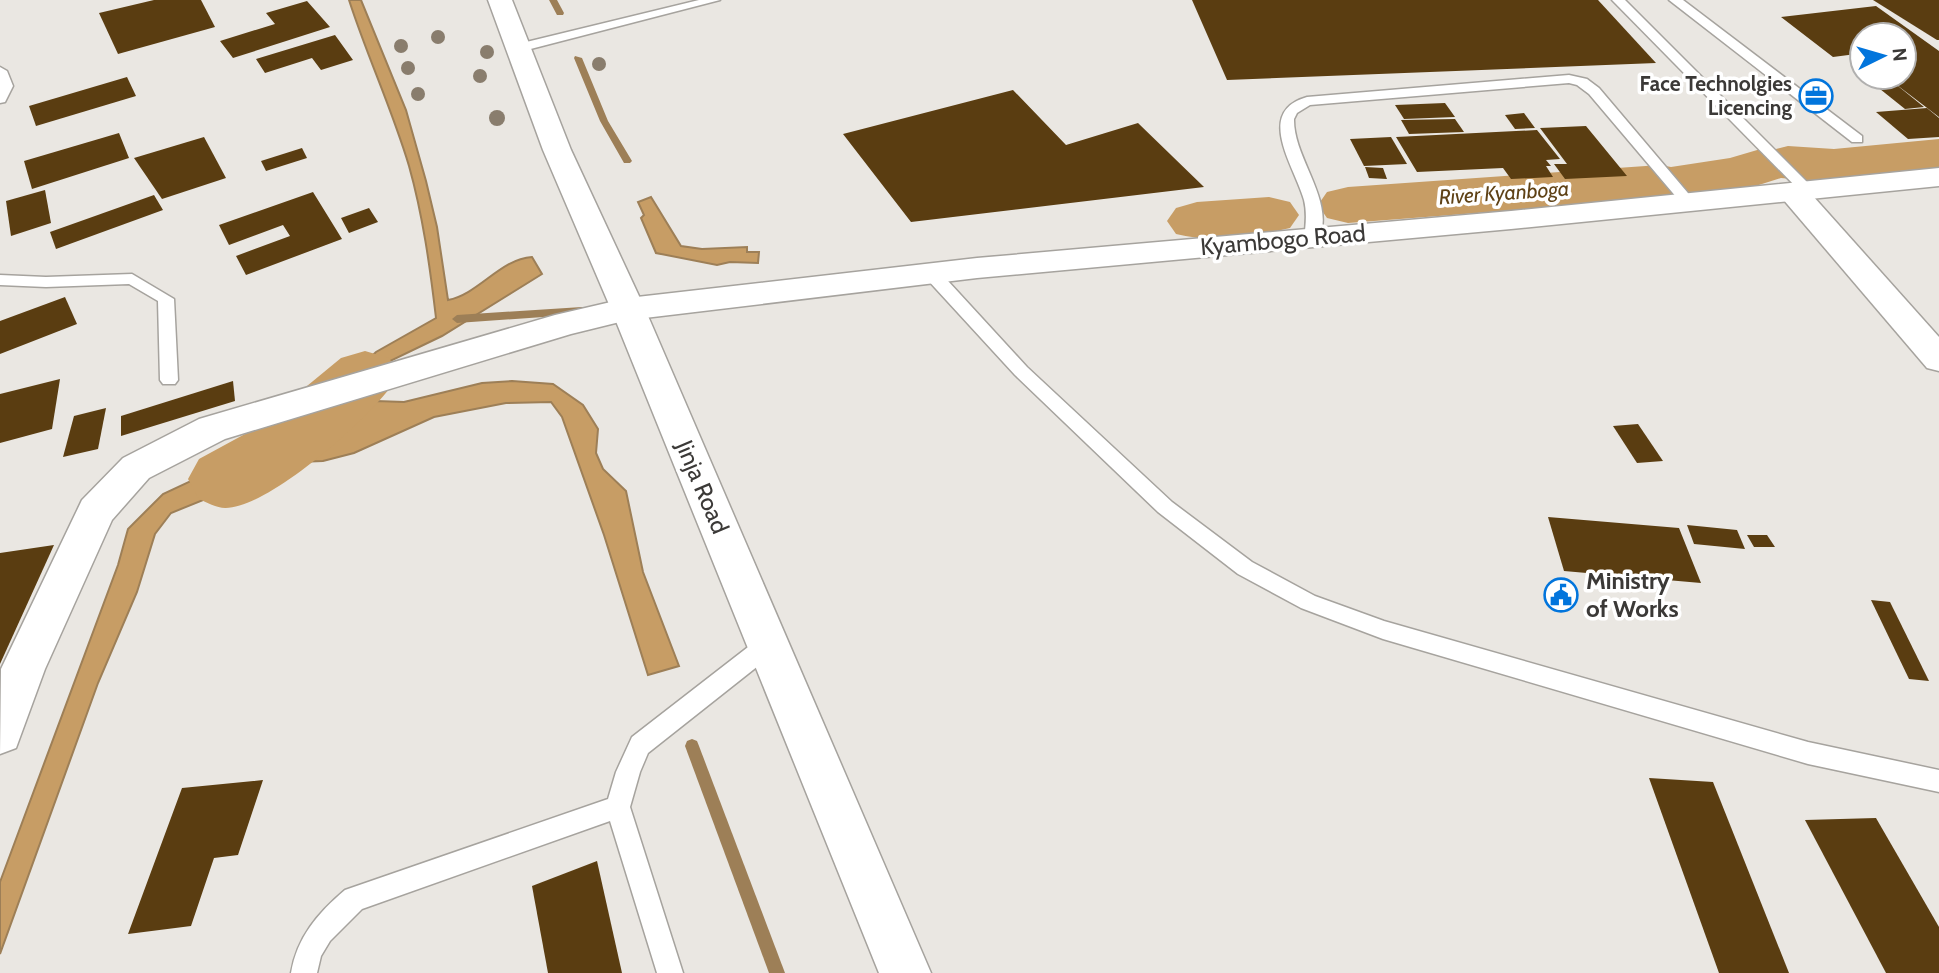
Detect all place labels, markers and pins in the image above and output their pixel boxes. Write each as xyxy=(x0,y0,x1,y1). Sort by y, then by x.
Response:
place label: Face Technolgies Licencing xyxy=(1640,71,1792,120)
office icon: Face Technolgies Licencing xyxy=(1797,77,1835,115)
place label: Ministry of Works xyxy=(1586,566,1679,623)
public building icon: Ministry of Works xyxy=(1542,576,1580,614)

